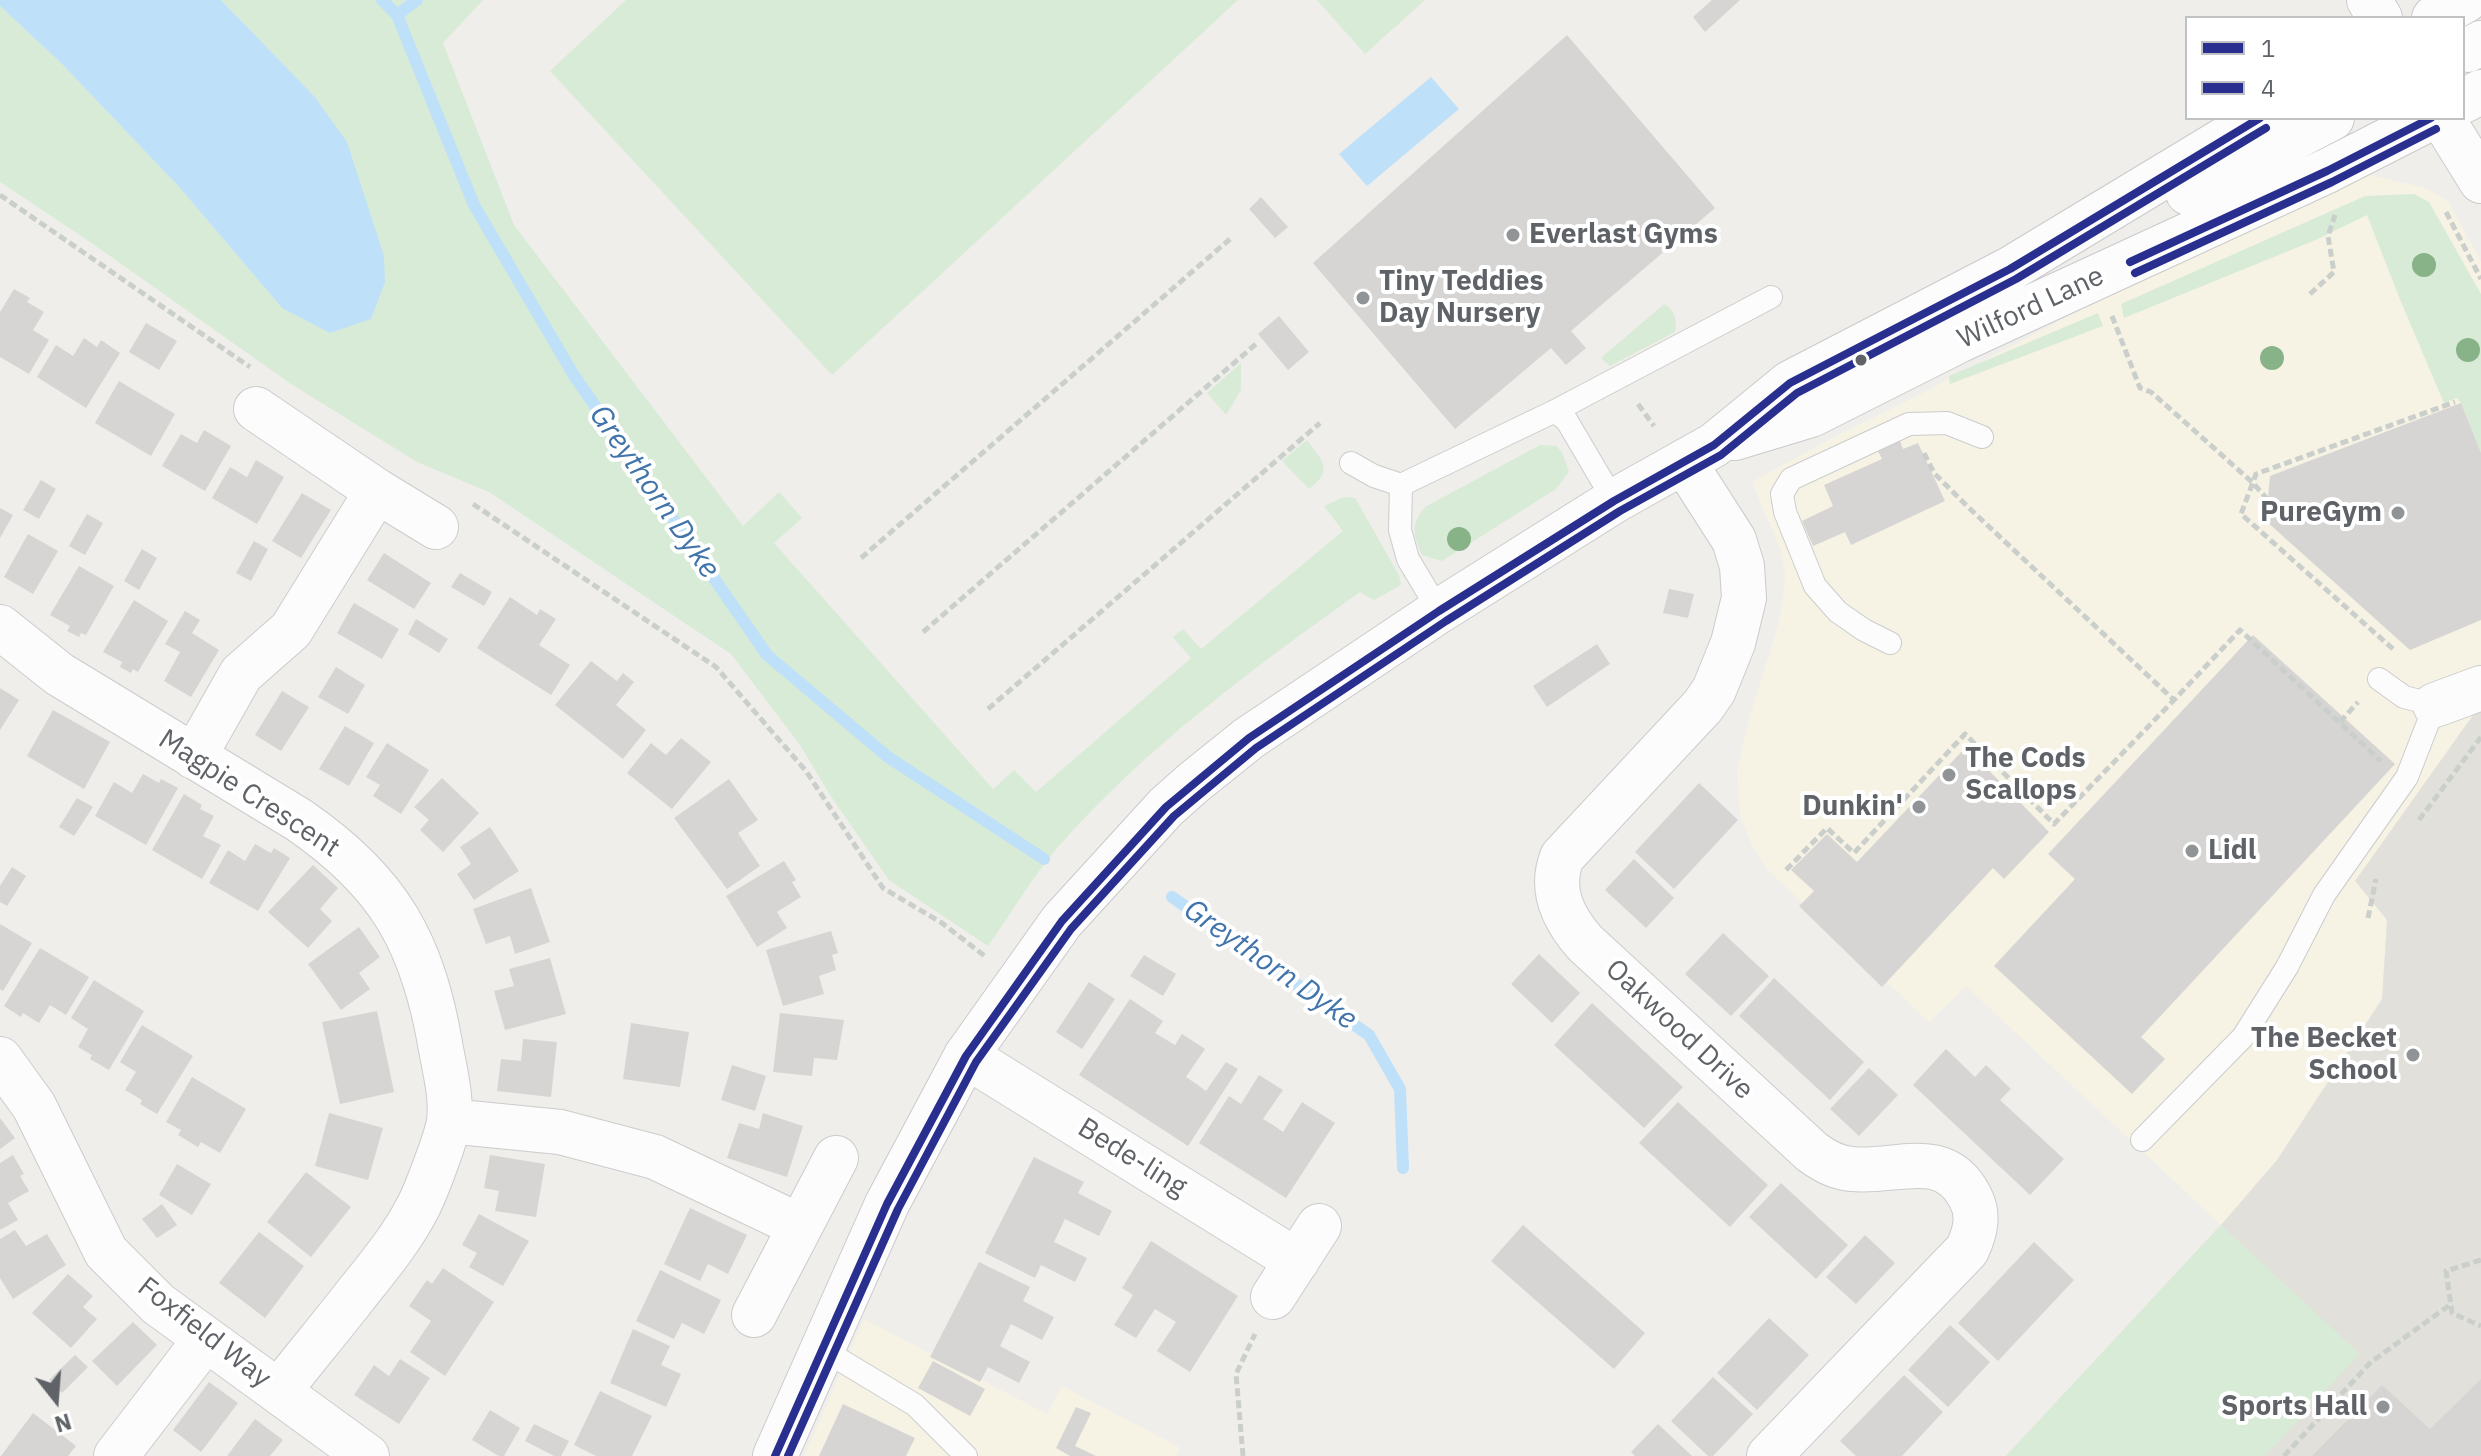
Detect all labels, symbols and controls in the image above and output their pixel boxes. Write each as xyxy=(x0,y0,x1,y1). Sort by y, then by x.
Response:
legend xyxy=(2185,16,2465,120)
text: 1 xyxy=(2261,32,2275,64)
text: 4 xyxy=(2261,72,2275,104)
place label: Everlast Gyms xyxy=(1529,218,1718,252)
marker: Everlast Gyms xyxy=(1504,226,1522,244)
street label: Wilford Lane xyxy=(1953,260,2109,356)
place label: Tiny Teddies Day Nursery xyxy=(1379,265,1544,331)
marker: Tiny Teddies Day Nursery xyxy=(1354,289,1372,307)
unlabelled marker xyxy=(1853,352,1869,368)
water label: Greythorn Dyke xyxy=(581,399,727,585)
place label: PureGym xyxy=(2260,496,2382,530)
marker: PureGym xyxy=(2389,504,2407,522)
street label: Magpie Crescent xyxy=(152,723,346,865)
place label: The Cods Scallops xyxy=(1965,742,2086,808)
marker: The Cods Scallops xyxy=(1940,766,1958,784)
place label: Dunkin' xyxy=(1802,790,1903,824)
marker: Dunkin' xyxy=(1910,798,1928,816)
place label: Lidl xyxy=(2208,834,2256,868)
marker: Lidl xyxy=(2183,842,2201,860)
water label: Greythorn Dyke xyxy=(1177,892,1363,1038)
street label: Oakwood Drive xyxy=(1598,953,1760,1107)
place label: The Becket School xyxy=(2251,1022,2397,1088)
marker: The Becket School xyxy=(2404,1046,2422,1064)
street label: Bede-ling xyxy=(1071,1111,1193,1205)
street label: Foxfield Way xyxy=(131,1271,277,1395)
north arrow xyxy=(16,1360,96,1440)
place label: Sports Hall xyxy=(2221,1390,2367,1424)
marker: Sports Hall xyxy=(2374,1398,2392,1416)
text: N xyxy=(51,1407,75,1440)

